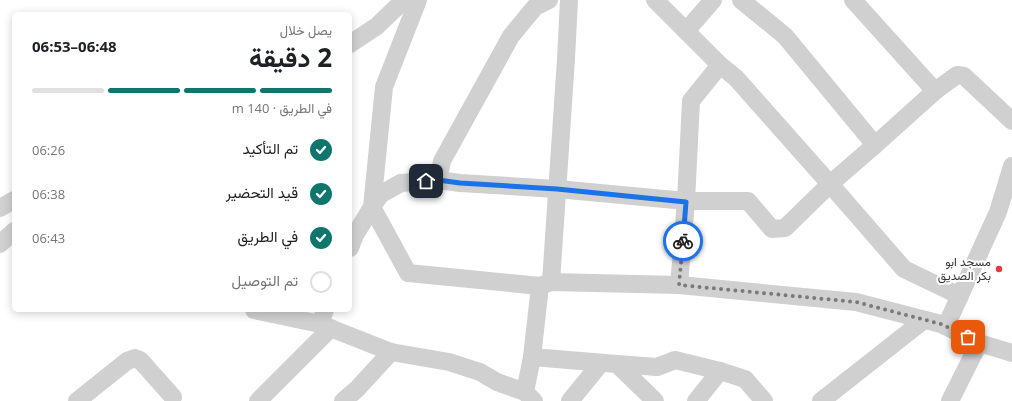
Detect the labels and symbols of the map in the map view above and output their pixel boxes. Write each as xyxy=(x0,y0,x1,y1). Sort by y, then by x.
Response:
pin xyxy=(409,164,443,198)
courier xyxy=(663,221,703,261)
place label: مسجد ابو بكر الصديق xyxy=(938,253,991,284)
marker: مسجد ابو بكر الصديق xyxy=(994,264,1004,274)
pin xyxy=(951,320,985,354)

